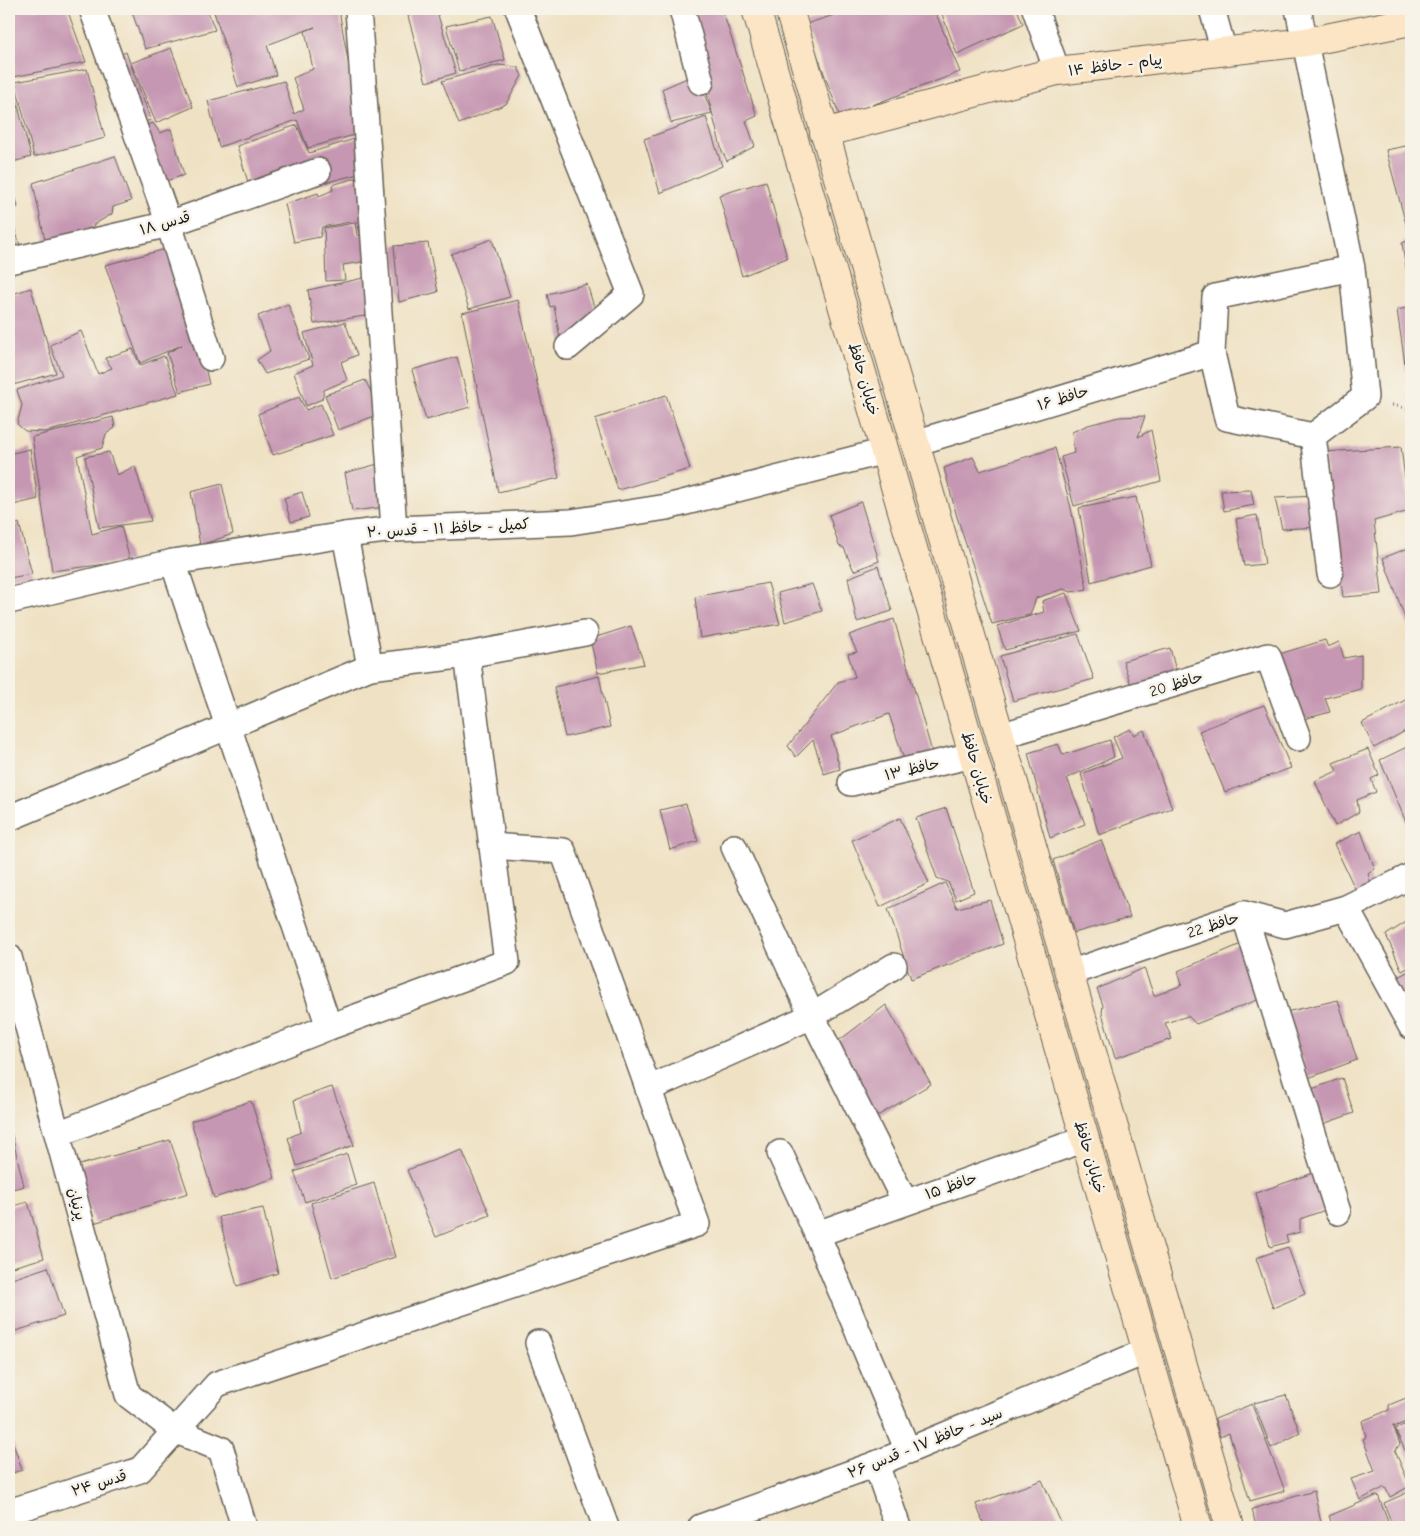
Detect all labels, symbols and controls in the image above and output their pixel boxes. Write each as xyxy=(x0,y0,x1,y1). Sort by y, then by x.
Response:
street label: پیام - حافظ ۱۴ xyxy=(1067,50,1163,82)
street label: قدس ۱۸ xyxy=(138,207,192,239)
street label: خیابان حافظ xyxy=(845,340,883,418)
street label: حافظ ۱۶ xyxy=(1035,382,1091,414)
street label: کمیل - حافظ ۱۱ - قدس ۲۰ xyxy=(366,515,530,541)
street label: حافظ 20 xyxy=(1147,667,1205,701)
street label: خیابان حافظ xyxy=(958,729,996,807)
street label: حافظ ۱۳ xyxy=(883,754,941,784)
street label: حافظ 22 xyxy=(1185,908,1241,942)
street label: خیابان حافظ xyxy=(1071,1118,1109,1196)
street label: حافظ ۱۵ xyxy=(923,1169,979,1203)
street label: پرنیان xyxy=(63,1186,90,1223)
street label: سید - حافظ ۱۷ - قدس ۲۶ xyxy=(845,1404,1005,1482)
street label: قدس ۲۴ xyxy=(69,1466,129,1500)

